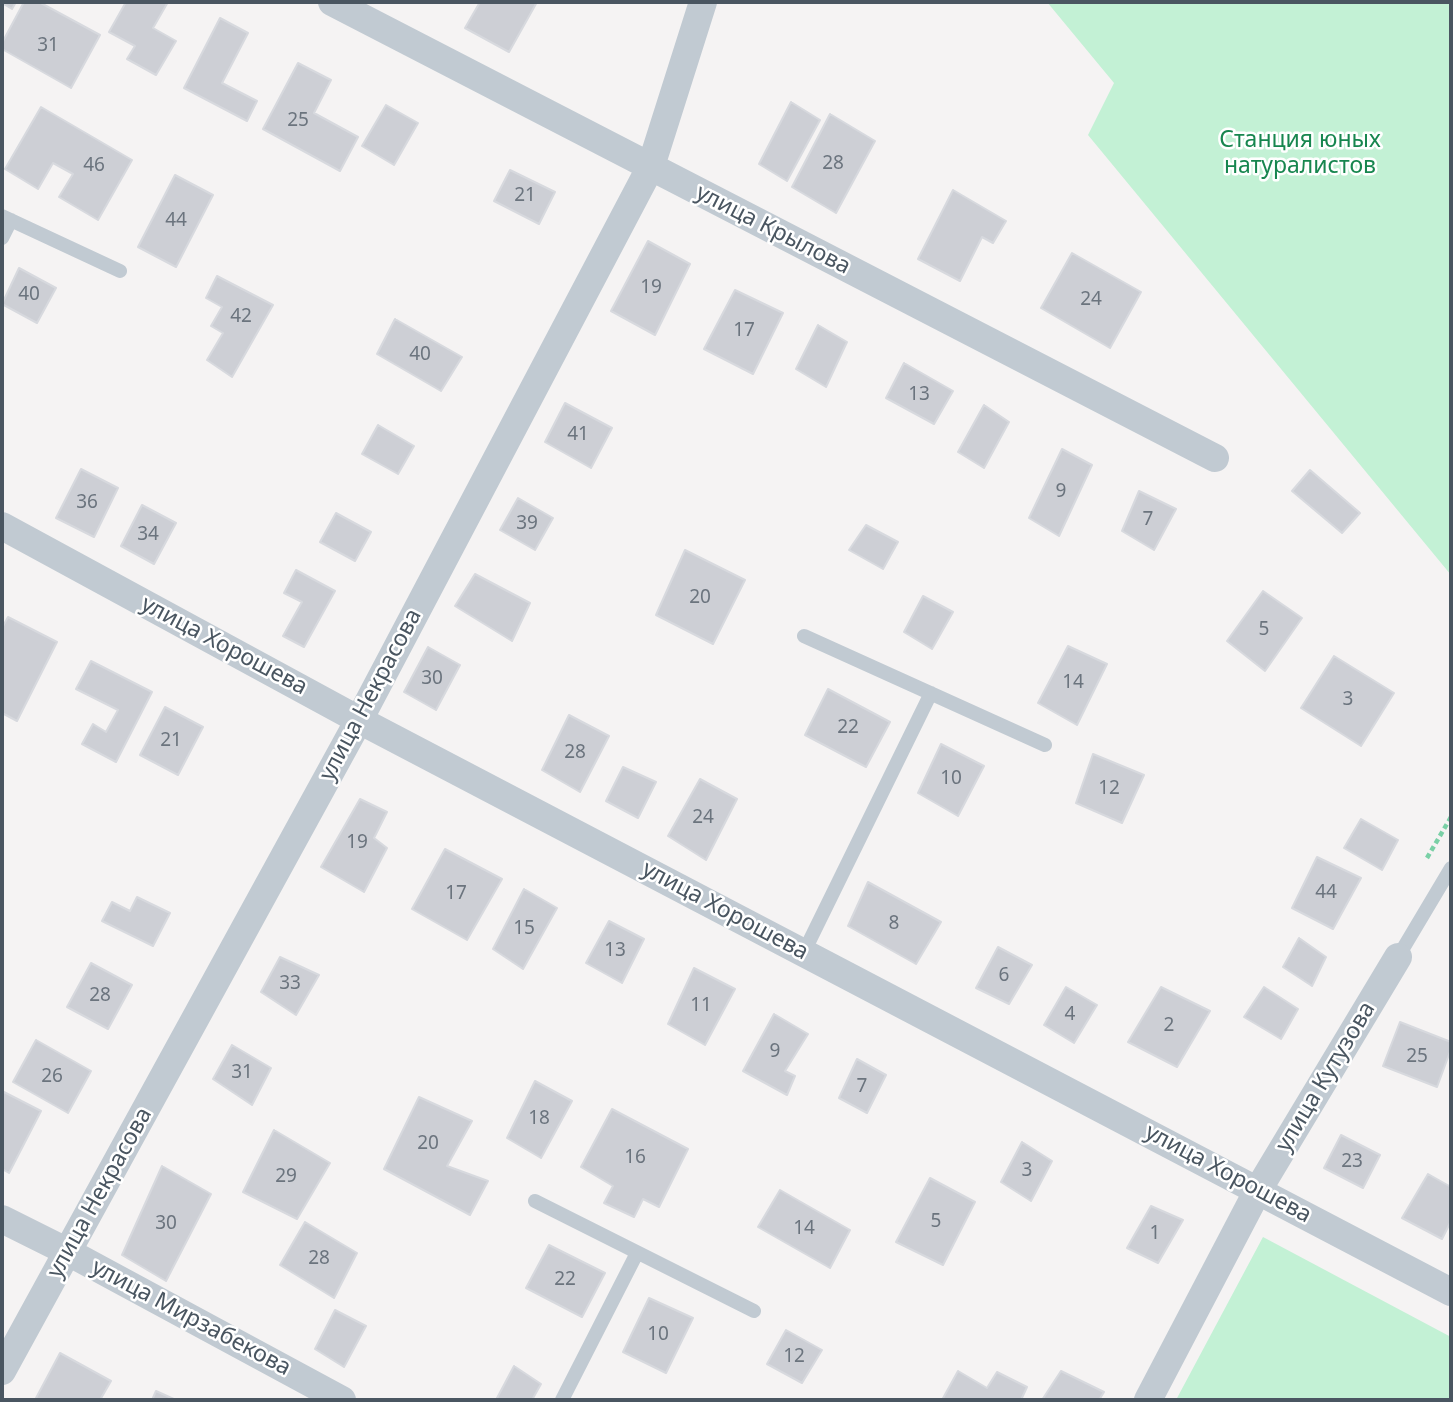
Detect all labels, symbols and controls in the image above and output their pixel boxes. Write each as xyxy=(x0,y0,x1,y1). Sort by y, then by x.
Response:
house number: 31 xyxy=(37,35,59,57)
house number: 25 xyxy=(287,110,309,132)
park label: Станция юных натуралистов xyxy=(1219,126,1381,180)
house number: 28 xyxy=(822,153,844,175)
house number: 46 xyxy=(83,155,105,177)
street label: улица Крылова xyxy=(691,179,855,281)
house number: 21 xyxy=(514,185,536,207)
house number: 44 xyxy=(165,210,187,232)
house number: 19 xyxy=(640,277,662,299)
house number: 40 xyxy=(18,284,40,306)
house number: 24 xyxy=(1080,289,1102,311)
house number: 42 xyxy=(230,306,252,328)
house number: 17 xyxy=(733,320,755,342)
house number: 40 xyxy=(409,344,431,366)
house number: 13 xyxy=(908,384,930,406)
house number: 41 xyxy=(567,424,589,446)
house number: 9 xyxy=(1056,481,1066,503)
house number: 36 xyxy=(76,492,98,514)
house number: 7 xyxy=(1143,509,1153,531)
house number: 39 xyxy=(516,513,538,535)
house number: 34 xyxy=(137,524,159,546)
house number: 20 xyxy=(689,587,711,609)
street label: улица Хорошева xyxy=(136,590,312,702)
street label: улица Некрасова xyxy=(314,604,428,786)
house number: 5 xyxy=(1259,619,1269,641)
house number: 30 xyxy=(421,668,443,690)
house number: 14 xyxy=(1062,672,1084,694)
house number: 3 xyxy=(1343,689,1353,711)
house number: 22 xyxy=(837,717,859,739)
house number: 21 xyxy=(160,730,182,752)
house number: 28 xyxy=(564,742,586,764)
house number: 10 xyxy=(940,768,962,790)
house number: 12 xyxy=(1098,778,1120,800)
house number: 24 xyxy=(692,807,714,829)
house number: 19 xyxy=(346,832,368,854)
street label: улица Хорошева xyxy=(637,855,813,967)
house number: 44 xyxy=(1315,882,1337,904)
house number: 17 xyxy=(445,883,467,905)
house number: 8 xyxy=(889,913,899,935)
house number: 15 xyxy=(513,918,535,940)
house number: 13 xyxy=(604,940,626,962)
house number: 6 xyxy=(999,965,1009,987)
house number: 33 xyxy=(279,973,301,995)
house number: 28 xyxy=(89,985,111,1007)
house number: 11 xyxy=(690,995,712,1017)
street label: улица Кутузова xyxy=(1270,997,1382,1157)
house number: 4 xyxy=(1065,1004,1075,1026)
house number: 2 xyxy=(1164,1015,1174,1037)
house number: 9 xyxy=(770,1041,780,1063)
house number: 25 xyxy=(1406,1046,1428,1068)
house number: 31 xyxy=(231,1062,253,1084)
house number: 26 xyxy=(41,1066,63,1088)
house number: 7 xyxy=(857,1076,867,1098)
street label: улица Некрасова xyxy=(42,1103,158,1283)
house number: 18 xyxy=(528,1108,550,1130)
street label: улица Хорошева xyxy=(1140,1118,1316,1230)
house number: 20 xyxy=(417,1133,439,1155)
house number: 16 xyxy=(624,1147,646,1169)
house number: 23 xyxy=(1341,1151,1363,1173)
house number: 3 xyxy=(1022,1160,1032,1182)
house number: 29 xyxy=(275,1166,297,1188)
house number: 5 xyxy=(931,1211,941,1233)
house number: 30 xyxy=(155,1213,177,1235)
house number: 14 xyxy=(793,1218,815,1240)
house number: 1 xyxy=(1150,1223,1160,1245)
house number: 28 xyxy=(308,1248,330,1270)
street label: улица Мирзабекова xyxy=(87,1254,295,1382)
house number: 22 xyxy=(554,1269,576,1291)
house number: 10 xyxy=(647,1324,669,1346)
house number: 12 xyxy=(783,1346,805,1368)

